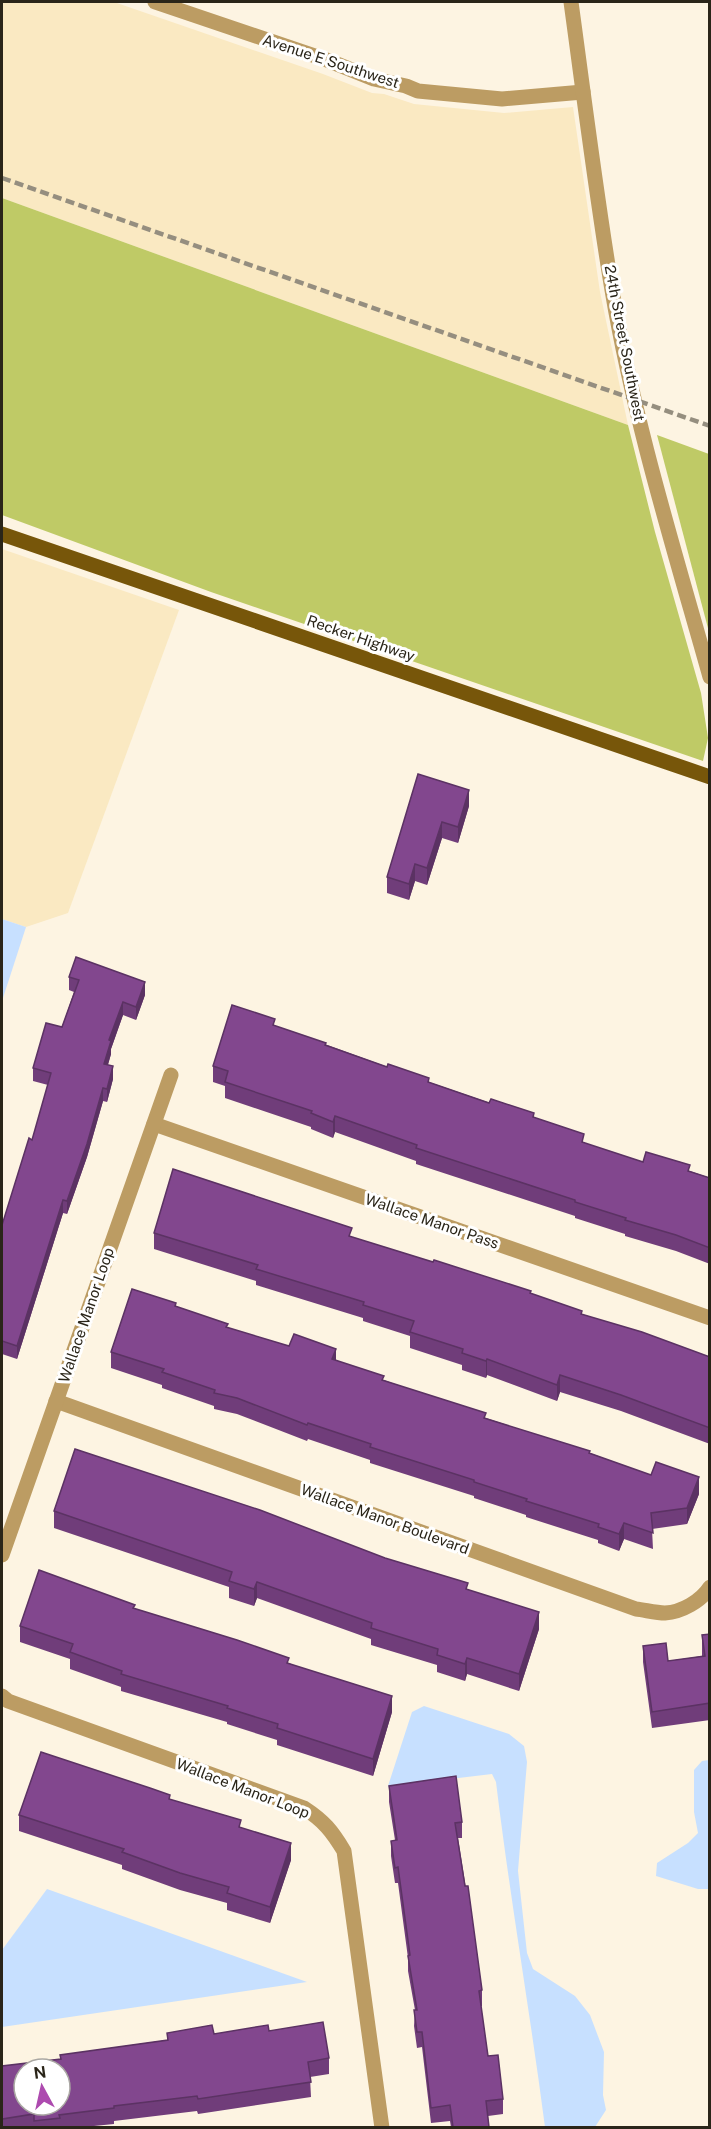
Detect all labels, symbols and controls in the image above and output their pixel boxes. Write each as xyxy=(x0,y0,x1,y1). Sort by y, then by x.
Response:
street label: Avenue E Southwest xyxy=(261,31,402,91)
street label: 24th Street Southwest xyxy=(602,264,649,423)
street label: Recker Highway xyxy=(305,612,417,664)
street label: Wallace Manor Pass xyxy=(363,1190,501,1252)
street label: Wallace Manor Loop xyxy=(55,1245,117,1385)
street label: Wallace Manor Boulevard xyxy=(299,1481,471,1557)
street label: Wallace Manor Loop xyxy=(174,1755,312,1821)
north arrow xyxy=(12,2057,72,2117)
text: N xyxy=(32,2062,48,2083)

